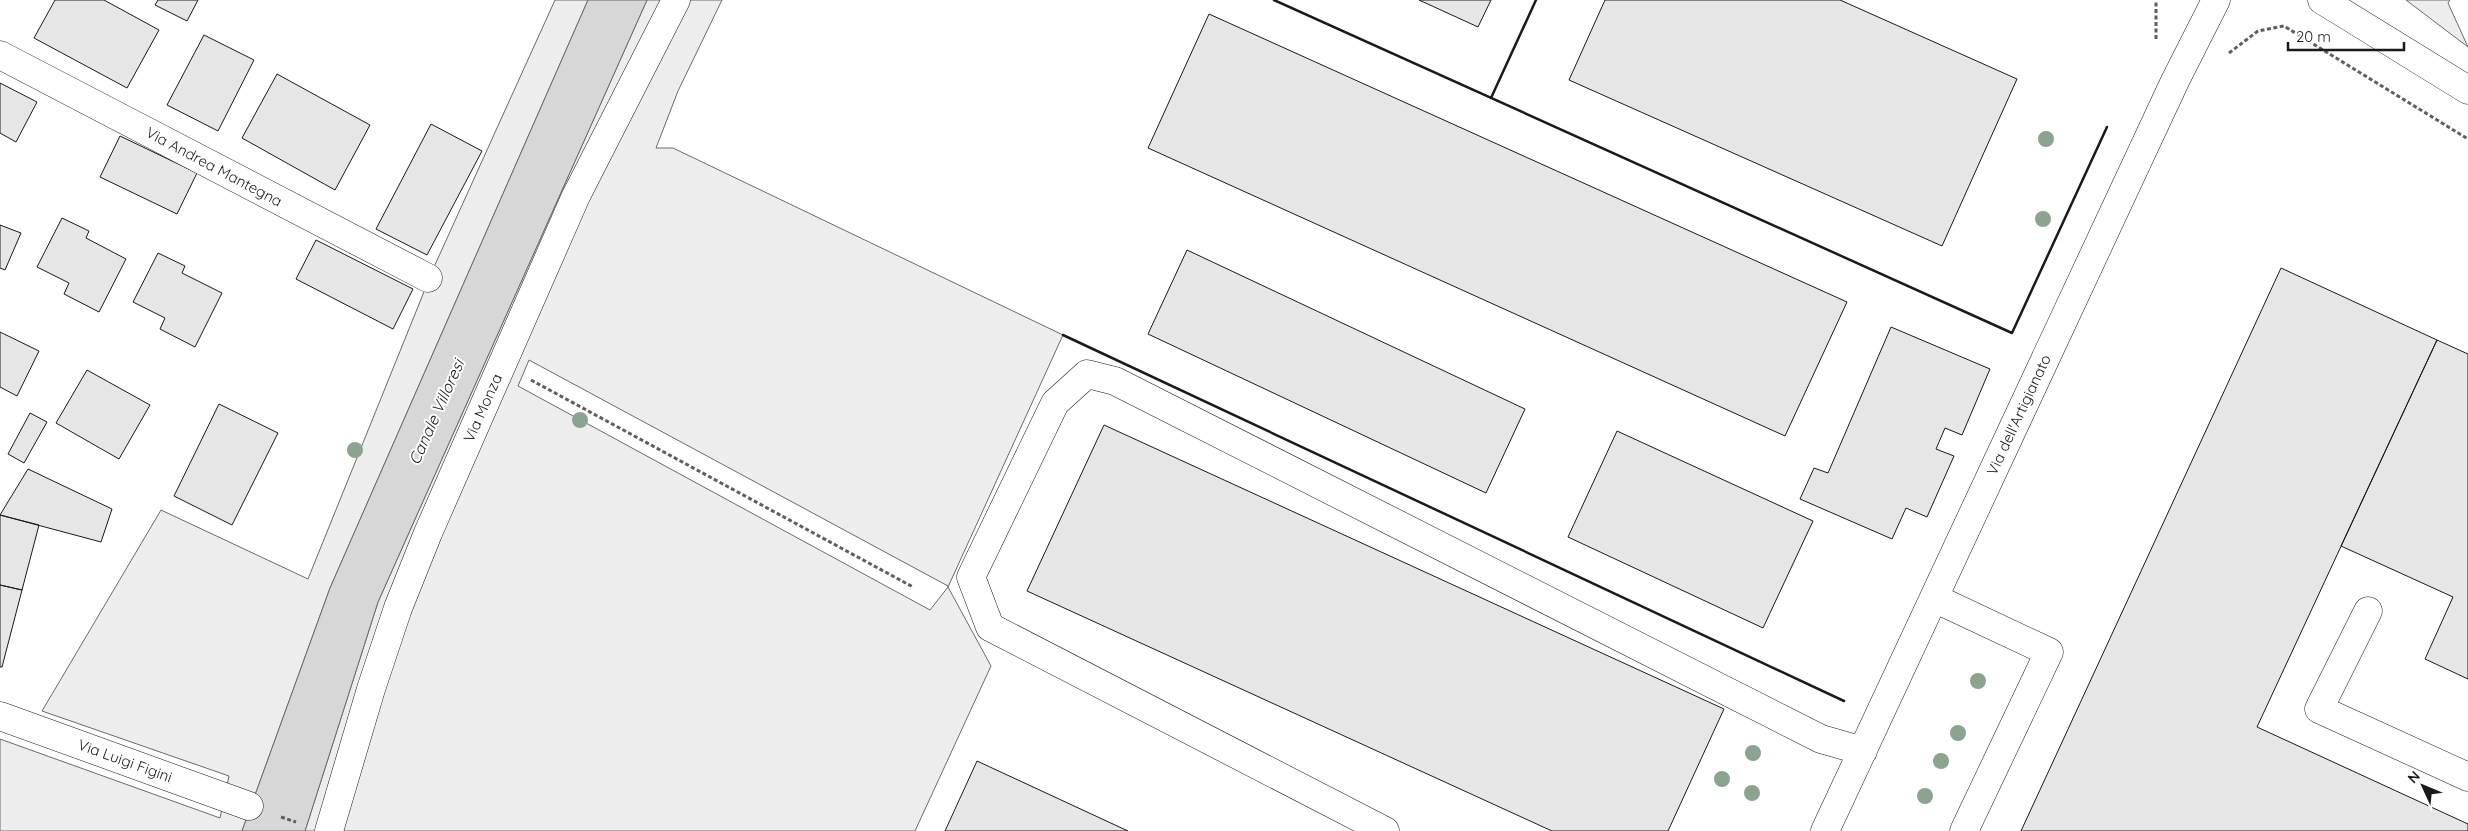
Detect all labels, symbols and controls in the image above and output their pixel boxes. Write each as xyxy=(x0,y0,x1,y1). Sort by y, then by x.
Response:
scale bar xyxy=(2288,20,2404,52)
text: 20 m xyxy=(2296,27,2331,46)
street label: Via Andrea Mantegna xyxy=(143,123,286,211)
street label: Via dell'Artigianato xyxy=(1982,351,2055,478)
water label: Canale Villoresi xyxy=(404,355,469,468)
street label: Via Monza xyxy=(459,371,506,445)
street label: Via Luigi Figini xyxy=(75,735,175,786)
north arrow xyxy=(2398,761,2448,811)
text: N xyxy=(2404,767,2424,787)

